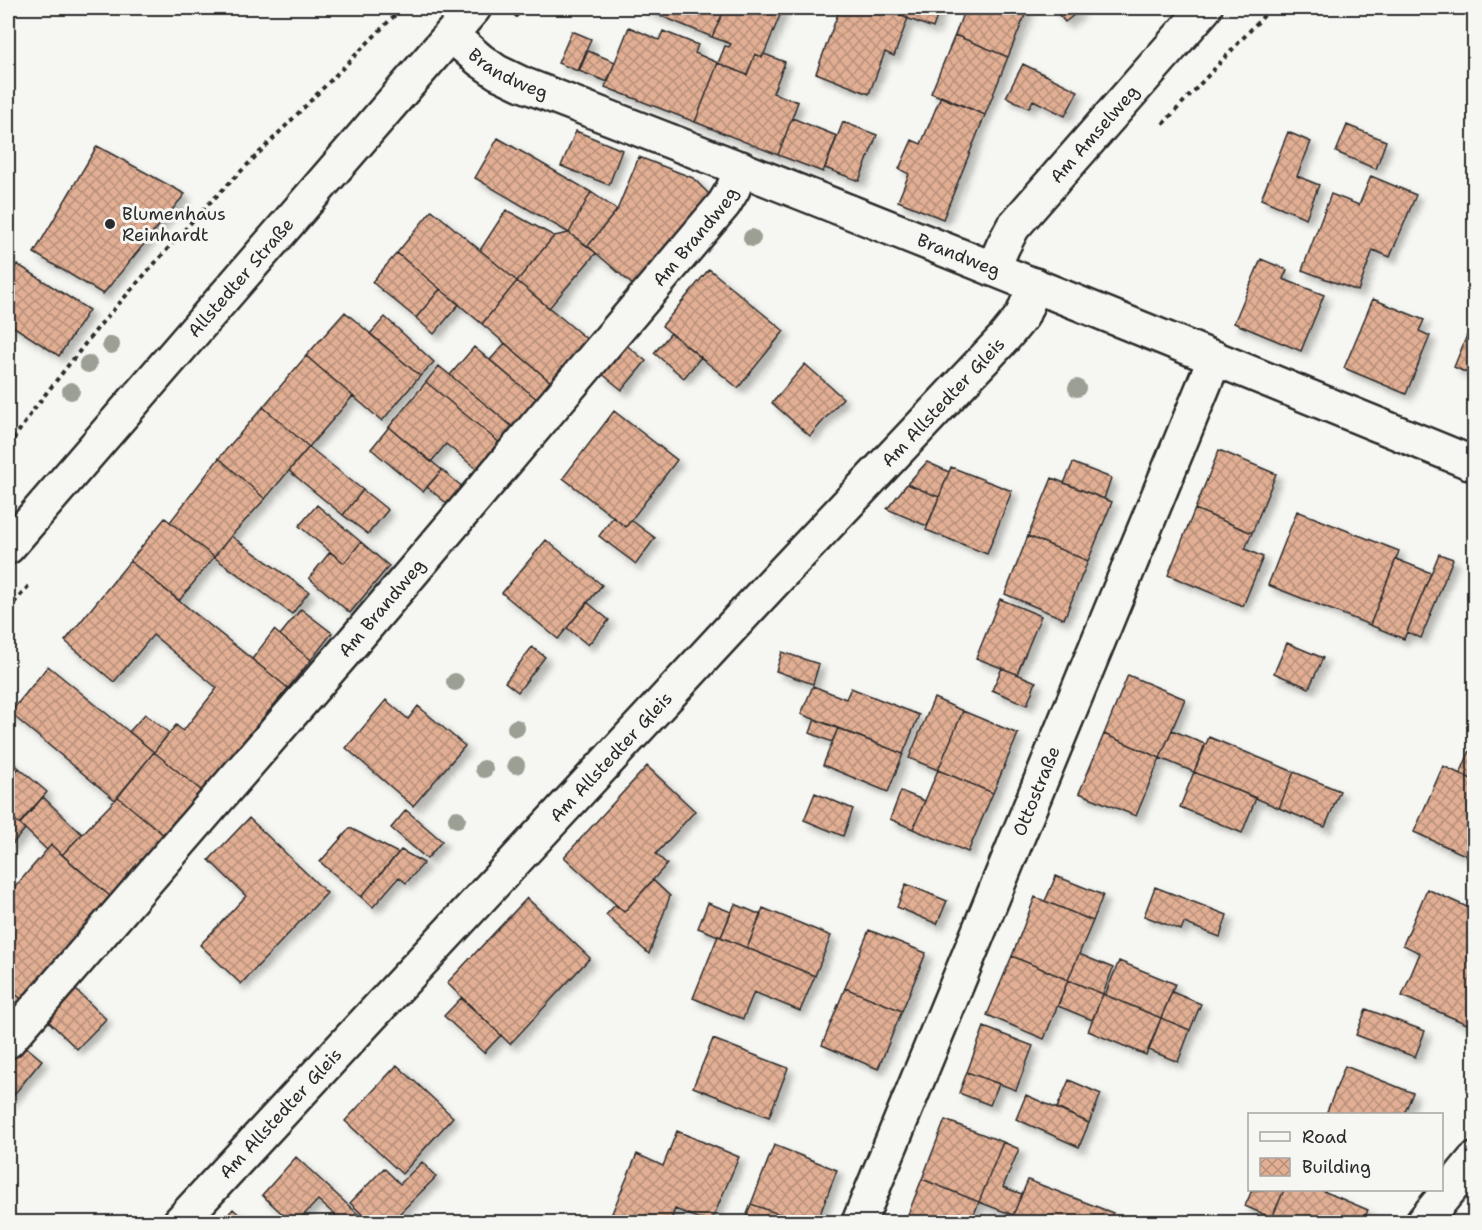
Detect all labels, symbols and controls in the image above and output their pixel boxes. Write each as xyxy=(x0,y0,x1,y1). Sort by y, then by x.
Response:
street label: Brandweg xyxy=(463,43,552,105)
street label: Am Amselweg xyxy=(1045,80,1144,188)
street label: Am Brandweg xyxy=(647,183,743,292)
place label: Blumenhaus Reinhardt xyxy=(122,202,226,247)
street label: Allstedter Straße xyxy=(182,213,299,343)
marker: Blumenhaus Reinhardt xyxy=(103,217,117,231)
street label: Brandweg xyxy=(914,228,1004,283)
street label: Am Allstedter Gleis xyxy=(876,332,1010,472)
street label: Am Brandweg xyxy=(333,554,431,663)
street label: Am Allstedter Gleis xyxy=(545,687,678,828)
street label: Ottostraße xyxy=(1007,743,1066,840)
street label: Am Allstedter Gleis xyxy=(214,1043,347,1184)
legend xyxy=(1248,1113,1443,1191)
text: Road xyxy=(1302,1125,1347,1149)
text: Building xyxy=(1302,1155,1371,1179)

